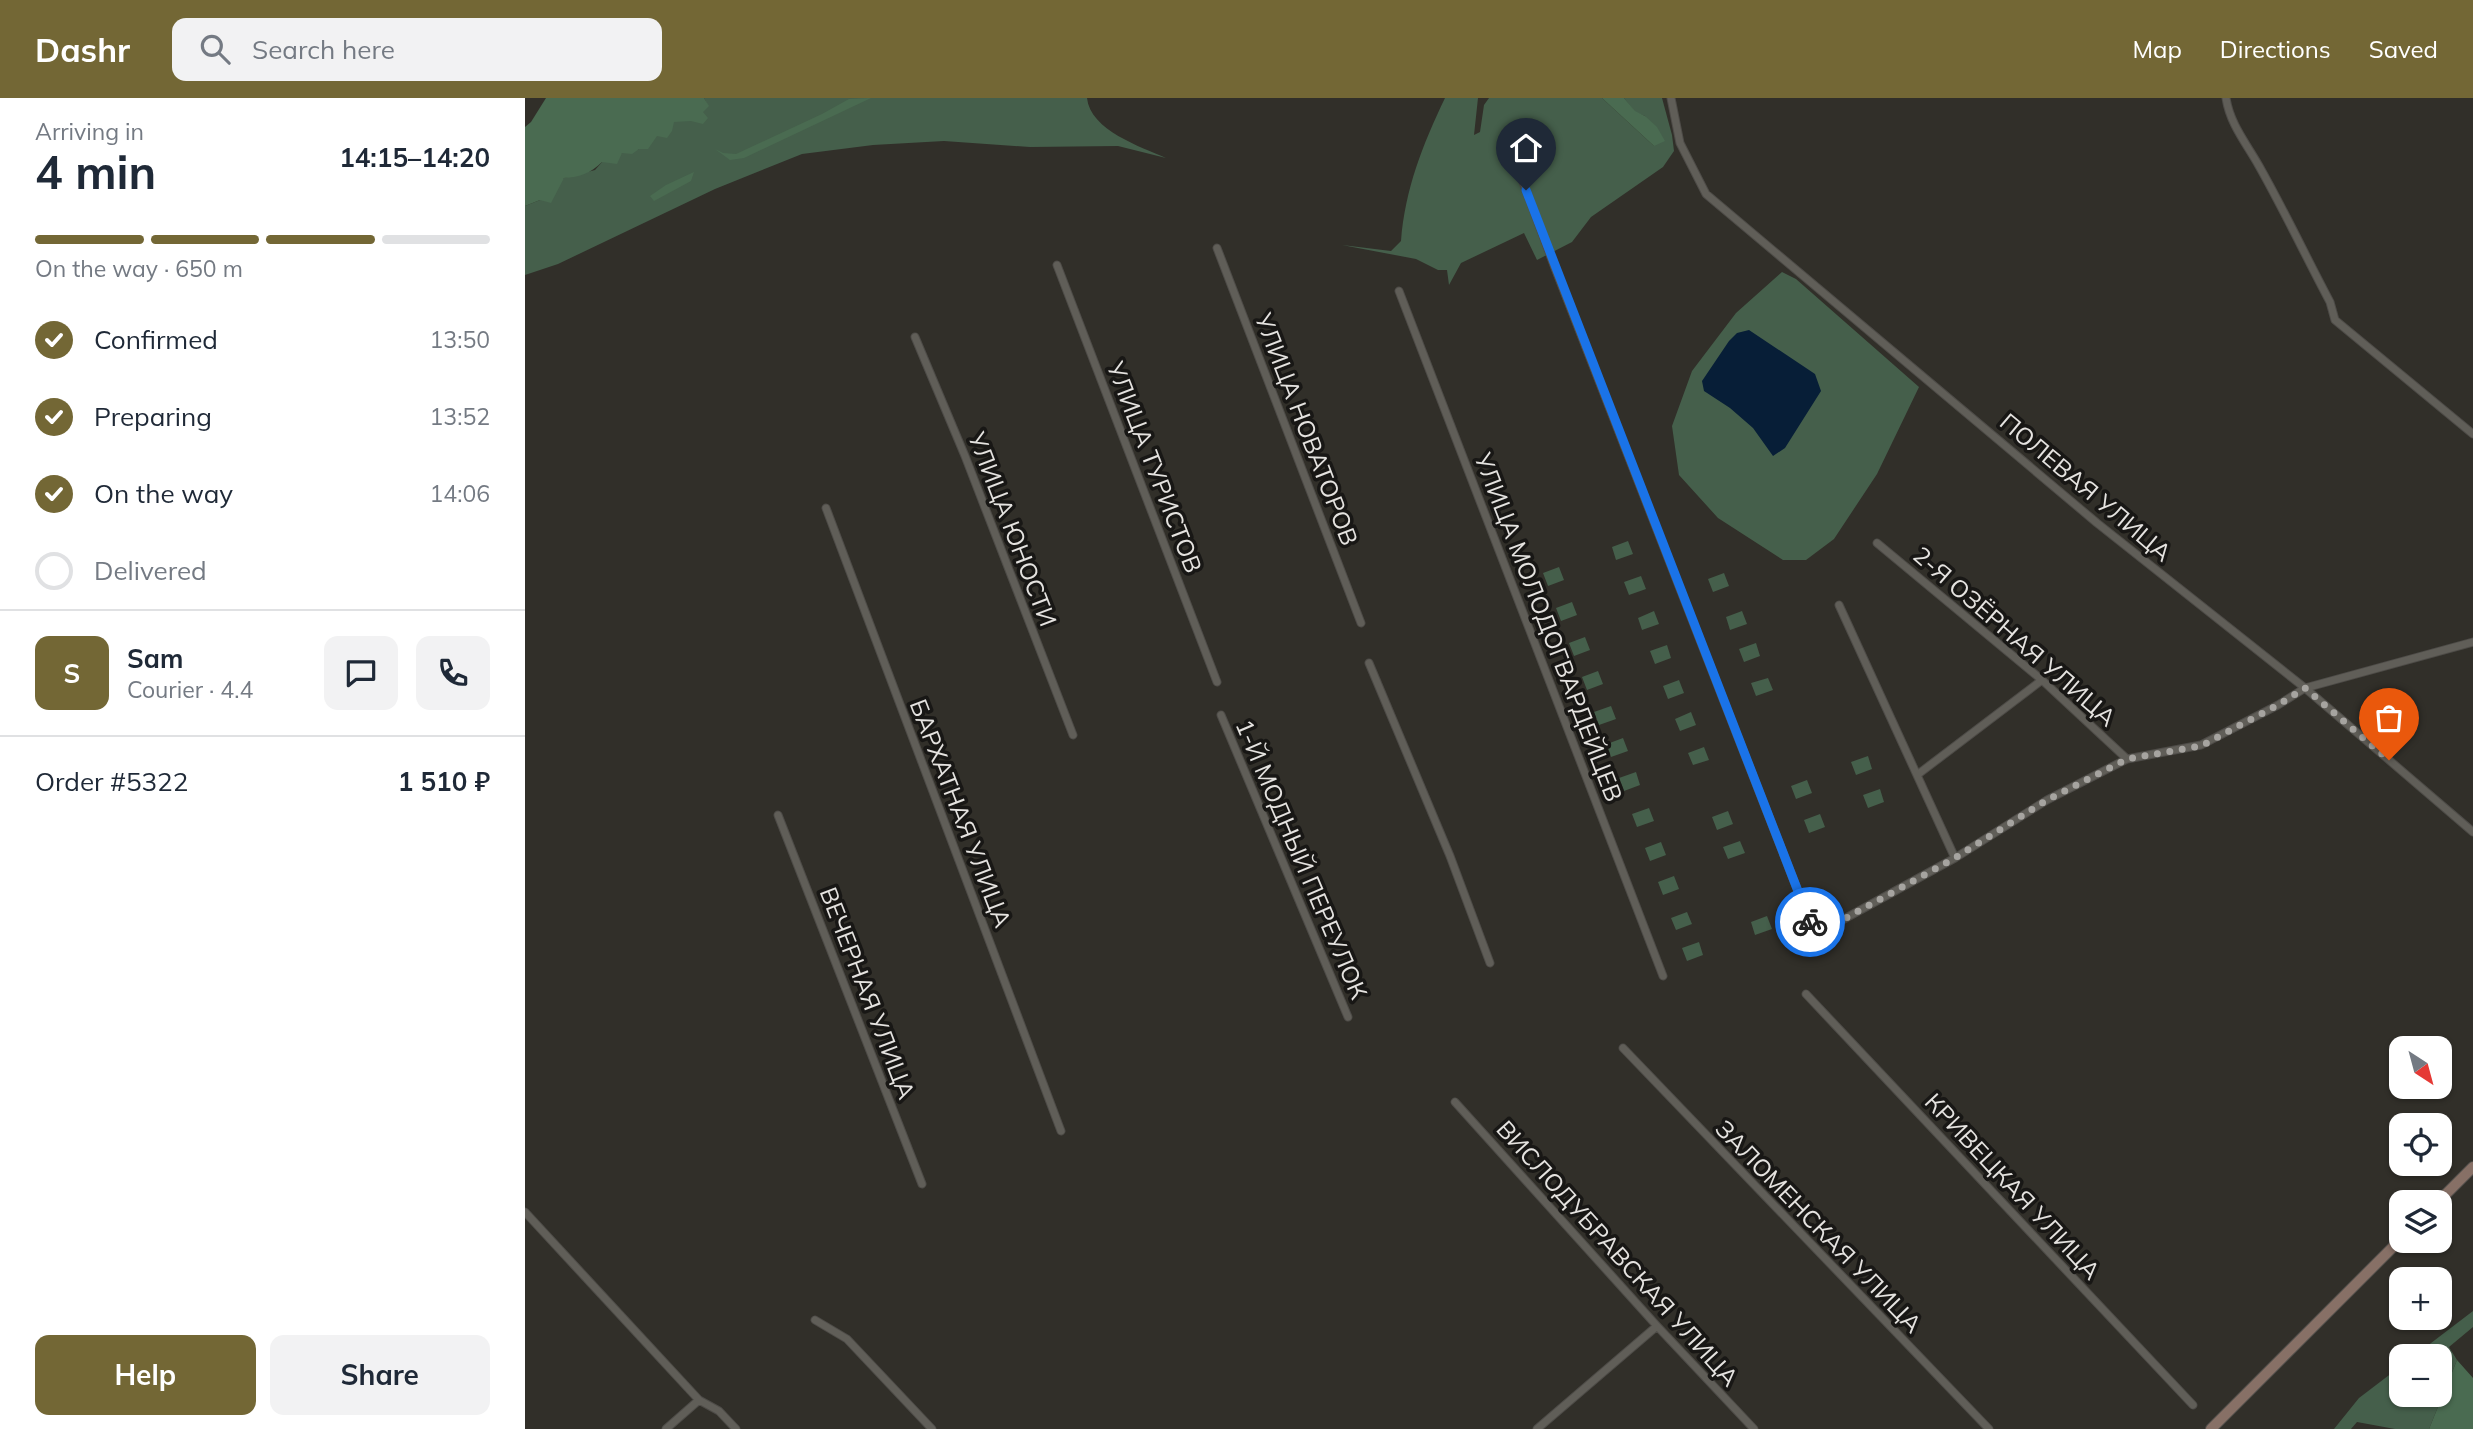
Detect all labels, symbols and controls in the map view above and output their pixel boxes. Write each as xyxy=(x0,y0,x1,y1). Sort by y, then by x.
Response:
search box xyxy=(172,18,662,81)
text: Dashr xyxy=(35,29,130,70)
icon: search xyxy=(196,30,234,68)
text: Search here xyxy=(252,33,395,66)
text: Map xyxy=(2132,34,2182,64)
text: Directions xyxy=(2220,34,2331,64)
text: Saved xyxy=(2369,34,2438,64)
text: Arriving in xyxy=(35,117,144,146)
pin xyxy=(1496,118,1556,190)
icon: home xyxy=(1507,129,1545,167)
text: 14:15–14:20 xyxy=(339,141,490,174)
text: 4 min xyxy=(35,143,156,201)
text: On the way · 650 m xyxy=(35,254,243,283)
street label: УЛИЦА НОВАТОРОВ xyxy=(1249,308,1365,549)
icon: check xyxy=(35,321,73,359)
text: Confirmed xyxy=(94,323,218,356)
text: 13:50 xyxy=(430,325,490,354)
street label: УЛИЦА ТУРИСТОВ xyxy=(1101,356,1209,577)
icon: check xyxy=(35,398,73,436)
text: Preparing xyxy=(94,400,212,433)
text: 13:52 xyxy=(430,402,490,431)
street label: ПОЛЕВАЯ УЛИЦА xyxy=(1994,406,2178,568)
street label: УЛИЦА ЮНОСТИ xyxy=(962,427,1064,630)
street label: УЛИЦА МОЛОДОГВАРДЕЙЦЕВ xyxy=(1468,447,1629,806)
icon: check xyxy=(35,475,73,513)
text: On the way xyxy=(94,477,233,510)
text: 14:06 xyxy=(430,479,490,508)
street label: 2-Я ОЗЁРНАЯ УЛИЦА xyxy=(1907,540,2123,733)
text: Delivered xyxy=(94,554,207,587)
button: chat xyxy=(324,636,398,710)
button: phone xyxy=(416,636,490,710)
text: Sam xyxy=(127,642,183,675)
text: S xyxy=(64,657,80,690)
text: Courier · 4.4 xyxy=(127,675,253,704)
pin xyxy=(2359,688,2419,760)
street label: БАРХАТНАЯ УЛИЦА xyxy=(904,695,1019,932)
icon: bag xyxy=(2370,699,2408,737)
street label: 1-Й МОДНЫЙ ПЕРЕУЛОК xyxy=(1229,715,1375,1004)
text: Order #5322 xyxy=(35,765,188,798)
text: 1 510 ₽ xyxy=(398,765,490,798)
street label: ВЕЧЕРНАЯ УЛИЦА xyxy=(814,883,922,1104)
courier xyxy=(1775,887,1845,957)
icon: bike xyxy=(1791,903,1829,941)
north arrow xyxy=(2389,1036,2452,1099)
map controls xyxy=(2389,1036,2452,1407)
street label: КРИВЕЦКАЯ УЛИЦА xyxy=(1919,1087,2107,1286)
street label: ЗАЛОМЕНСКАЯ УЛИЦА xyxy=(1709,1113,1929,1339)
button: locate xyxy=(2389,1113,2452,1176)
street label: ВИСЛОДУБРАВСКАЯ УЛИЦА xyxy=(1491,1114,1746,1392)
button: layers xyxy=(2389,1190,2452,1253)
button: + xyxy=(2389,1267,2452,1330)
button: Help xyxy=(35,1335,256,1415)
button: Share xyxy=(270,1335,490,1415)
button: − xyxy=(2389,1344,2452,1407)

